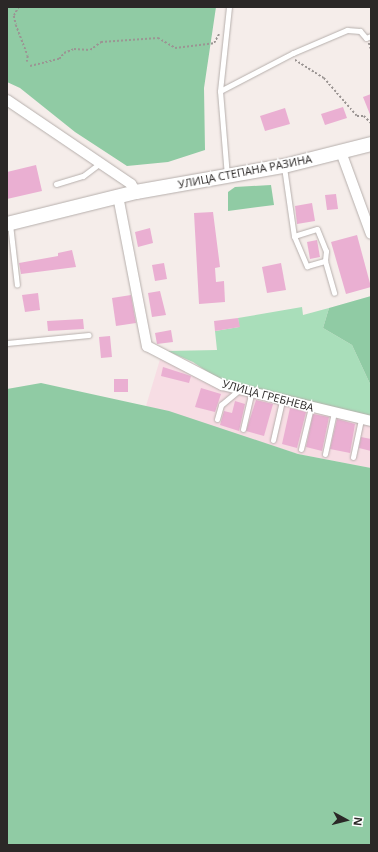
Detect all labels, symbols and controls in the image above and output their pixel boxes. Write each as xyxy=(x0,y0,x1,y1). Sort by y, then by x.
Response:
street label: УЛИЦА СТЕПАНА РАЗИНА xyxy=(177,153,313,191)
street label: УЛИЦА ГРЕБНЕВА xyxy=(221,377,315,415)
north arrow xyxy=(326,800,366,840)
text: N xyxy=(350,816,366,827)

